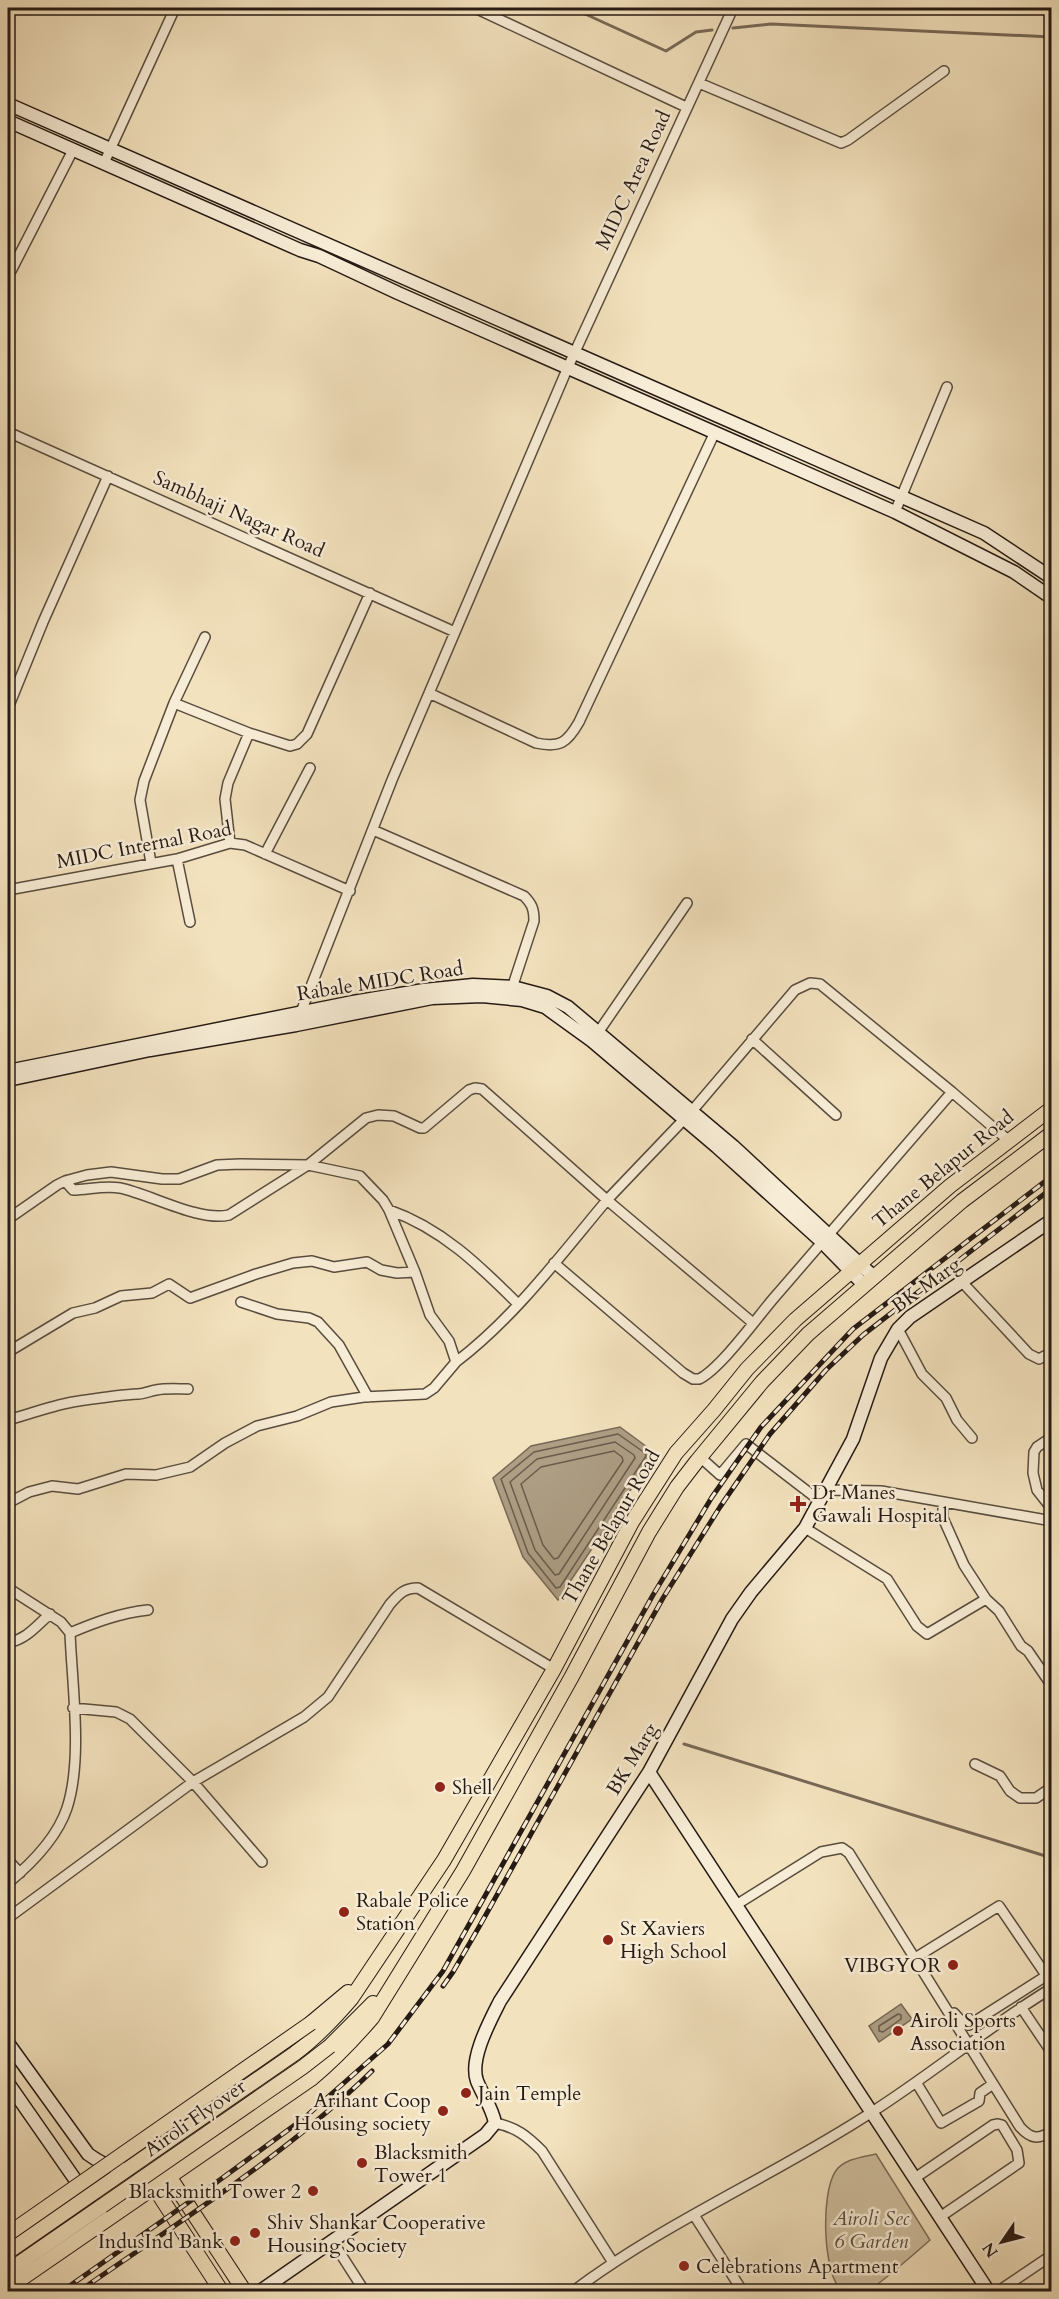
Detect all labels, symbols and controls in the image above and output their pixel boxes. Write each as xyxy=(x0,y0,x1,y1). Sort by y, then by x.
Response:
street label: MIDC Area Road xyxy=(589,105,677,254)
street label: Sambhaji Nagar Road xyxy=(149,464,329,564)
street label: MIDC Internal Road xyxy=(54,815,234,875)
street label: Rabale MIDC Road xyxy=(295,954,465,1007)
street label: Thane Belapur Road xyxy=(867,1103,1020,1234)
street label: BK Marg xyxy=(886,1250,967,1319)
street label: Thane Belapur Road xyxy=(556,1444,667,1609)
place label: Dr Manes Gawali Hospital xyxy=(812,1479,948,1529)
marker: Dr Manes Gawali Hospital xyxy=(789,1495,807,1513)
street label: BK Marg xyxy=(600,1717,665,1800)
place label: Shell xyxy=(452,1774,492,1801)
marker: Shell xyxy=(433,1780,447,1794)
place label: Rabale Police Station xyxy=(356,1887,469,1937)
marker: Rabale Police Station xyxy=(337,1905,351,1919)
place label: St Xaviers High School xyxy=(620,1915,727,1965)
marker: St Xaviers High School xyxy=(601,1933,615,1947)
place label: VIBGYOR xyxy=(844,1952,941,1979)
marker: VIBGYOR xyxy=(946,1958,960,1972)
place label: Airoli Sports Association xyxy=(910,2007,1016,2057)
marker: Airoli Sports Association xyxy=(891,2024,905,2038)
street label: Airoli Flyover xyxy=(139,2073,252,2163)
place label: Jain Temple xyxy=(475,2080,581,2107)
marker: Jain Temple xyxy=(459,2086,473,2100)
place label: Arihant Coop Housing society xyxy=(294,2087,431,2137)
marker: Arihant Coop Housing society xyxy=(436,2104,450,2118)
place label: Blacksmith Tower 1 xyxy=(374,2139,468,2189)
marker: Blacksmith Tower 1 xyxy=(355,2156,369,2170)
place label: Blacksmith Tower 2 xyxy=(128,2178,301,2205)
marker: Blacksmith Tower 2 xyxy=(306,2184,320,2198)
park label: Airoli Sec 6 Garden xyxy=(832,2205,910,2255)
place label: Shiv Shankar Cooperative Housing Society xyxy=(267,2209,486,2259)
north arrow xyxy=(972,2212,1032,2272)
marker: Shiv Shankar Cooperative Housing Society xyxy=(248,2226,262,2240)
place label: IndusInd Bank xyxy=(98,2228,223,2255)
marker: IndusInd Bank xyxy=(228,2234,242,2248)
text: N xyxy=(977,2238,1004,2262)
place label: Celebrations Apartment xyxy=(696,2253,899,2280)
marker: Celebrations Apartment xyxy=(677,2259,691,2273)

